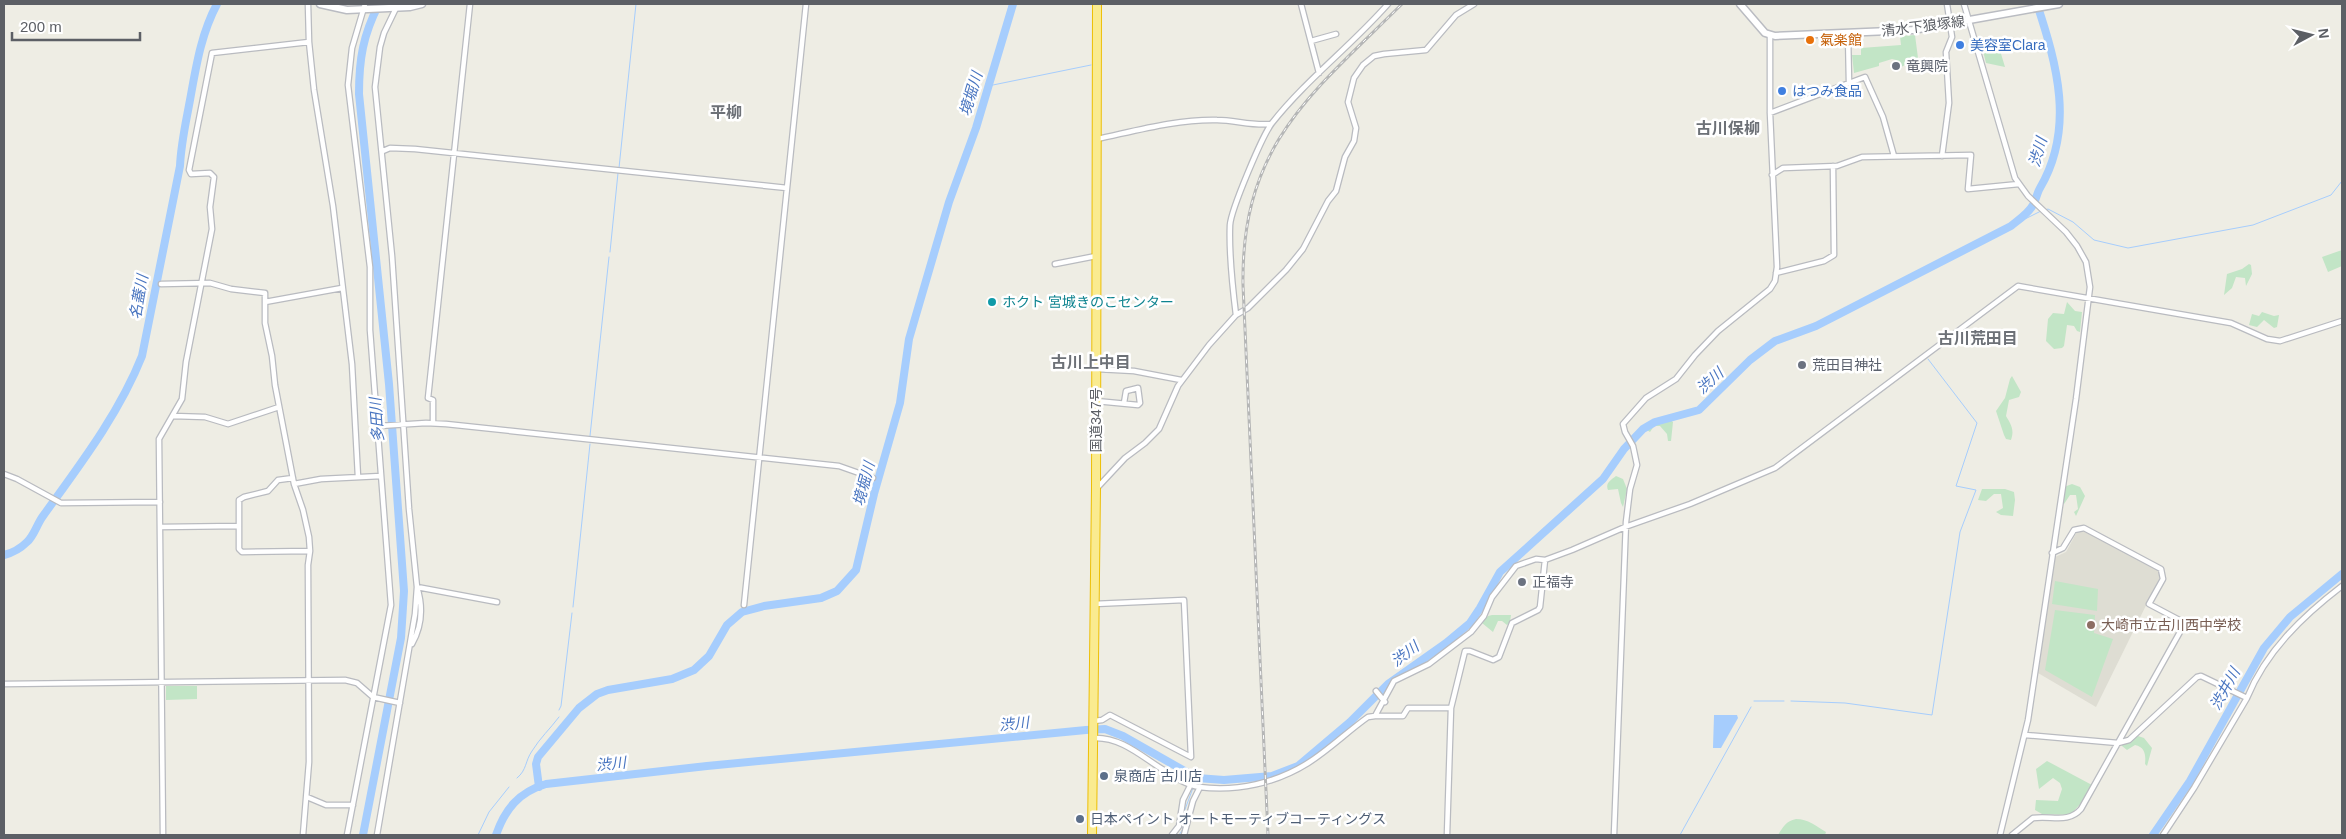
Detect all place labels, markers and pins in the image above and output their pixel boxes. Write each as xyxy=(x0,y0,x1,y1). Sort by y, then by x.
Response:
place label: 氣楽館 xyxy=(1820,32,1862,48)
marker: 氣楽館 xyxy=(1804,34,1816,46)
place label: 美容室Clara xyxy=(1970,37,2046,53)
marker: 美容室Clara xyxy=(1954,39,1966,51)
place label: 竜興院 xyxy=(1906,58,1948,74)
marker: 竜興院 xyxy=(1890,60,1902,72)
place label: はつみ食品 xyxy=(1792,83,1862,99)
marker: はつみ食品 xyxy=(1776,85,1788,97)
place label: ホクト 宮城きのこセンター xyxy=(1002,294,1174,310)
marker: ホクト 宮城きのこセンター xyxy=(986,296,998,308)
place label: 荒田目神社 xyxy=(1812,357,1882,373)
marker: 荒田目神社 xyxy=(1796,359,1808,371)
place label: 正福寺 xyxy=(1532,574,1574,590)
marker: 正福寺 xyxy=(1516,576,1528,588)
place label: 大崎市立古川西中学校 xyxy=(2101,617,2241,633)
marker: 大崎市立古川西中学校 xyxy=(2085,619,2097,631)
place label: 泉商店 古川店 xyxy=(1114,768,1202,784)
marker: 泉商店 古川店 xyxy=(1098,770,1110,782)
place label: 日本ペイント オートモーティブコーティングス xyxy=(1090,811,1386,827)
marker: 日本ペイント オートモーティブコーティングス xyxy=(1074,813,1086,825)

